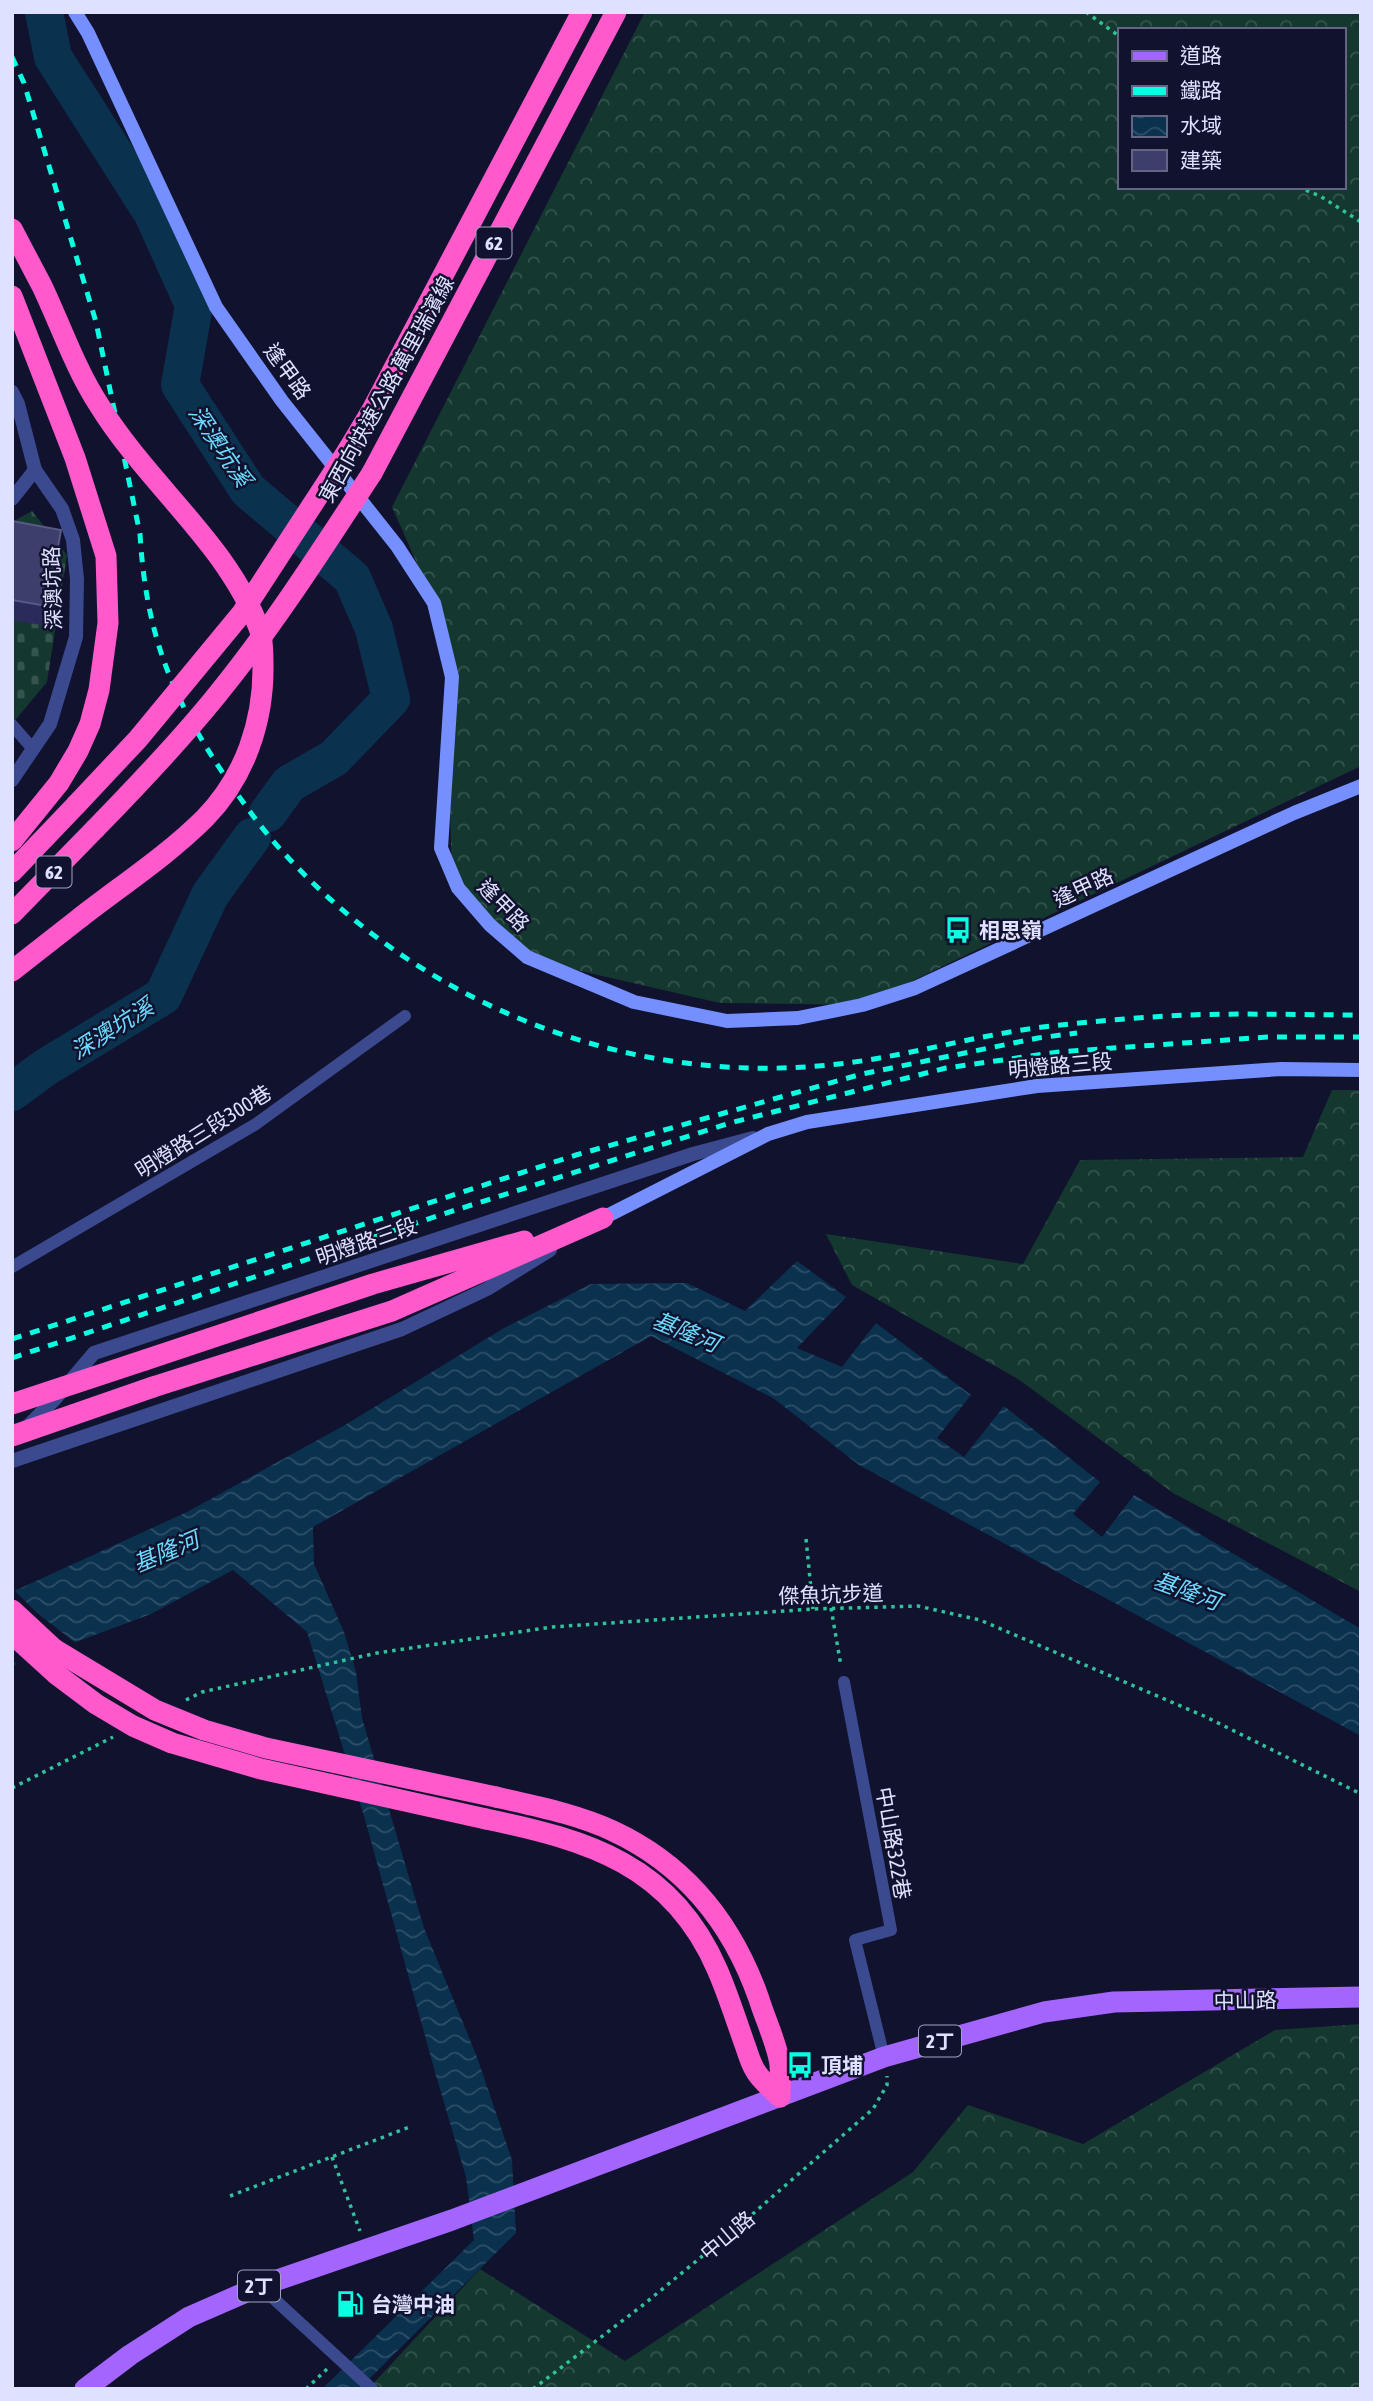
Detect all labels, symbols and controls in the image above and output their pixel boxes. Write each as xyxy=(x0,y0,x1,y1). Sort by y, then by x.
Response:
legend xyxy=(1118,28,1345,189)
text: 道路 xyxy=(1180,43,1222,67)
text: 鐵路 xyxy=(1180,78,1222,102)
text: 水域 xyxy=(1180,113,1222,137)
text: 建築 xyxy=(1180,148,1222,172)
road number: 62 xyxy=(476,228,512,258)
street label: 東西向快速公路 萬里瑞濱線 xyxy=(314,272,458,506)
street label: 逢甲路 xyxy=(260,338,316,404)
water label: 深澳坑溪 xyxy=(183,401,258,494)
street label: 深澳坑路 xyxy=(39,546,65,630)
road number: 62 xyxy=(36,856,72,888)
street label: 逢甲路 xyxy=(1049,863,1117,911)
street label: 逢甲路 xyxy=(473,874,535,936)
bus stop icon: 相思嶺 xyxy=(943,915,973,945)
place label: 相思嶺 xyxy=(979,918,1042,942)
water label: 深澳坑溪 xyxy=(66,992,160,1064)
street label: 明燈路三段 xyxy=(1007,1048,1113,1082)
street label: 明燈路三段300巷 xyxy=(131,1080,275,1182)
street label: 明燈路三段 xyxy=(312,1213,420,1269)
water label: 基隆河 xyxy=(649,1307,727,1358)
water label: 基隆河 xyxy=(129,1525,207,1577)
water label: 基隆河 xyxy=(1150,1567,1228,1616)
street label: 傑魚坑步道 xyxy=(778,1580,884,1608)
street label: 中山路322巷 xyxy=(872,1785,916,1901)
street label: 中山路 xyxy=(1213,1987,1277,2013)
road number: 2丁 xyxy=(919,2025,961,2056)
bus stop icon: 頂埔 xyxy=(785,2050,815,2080)
place label: 頂埔 xyxy=(821,2053,863,2077)
street label: 中山路 xyxy=(695,2206,759,2264)
road number: 2丁 xyxy=(238,2270,280,2302)
fuel station icon: 台灣中油 xyxy=(335,2289,365,2319)
place label: 台灣中油 xyxy=(371,2292,455,2316)

